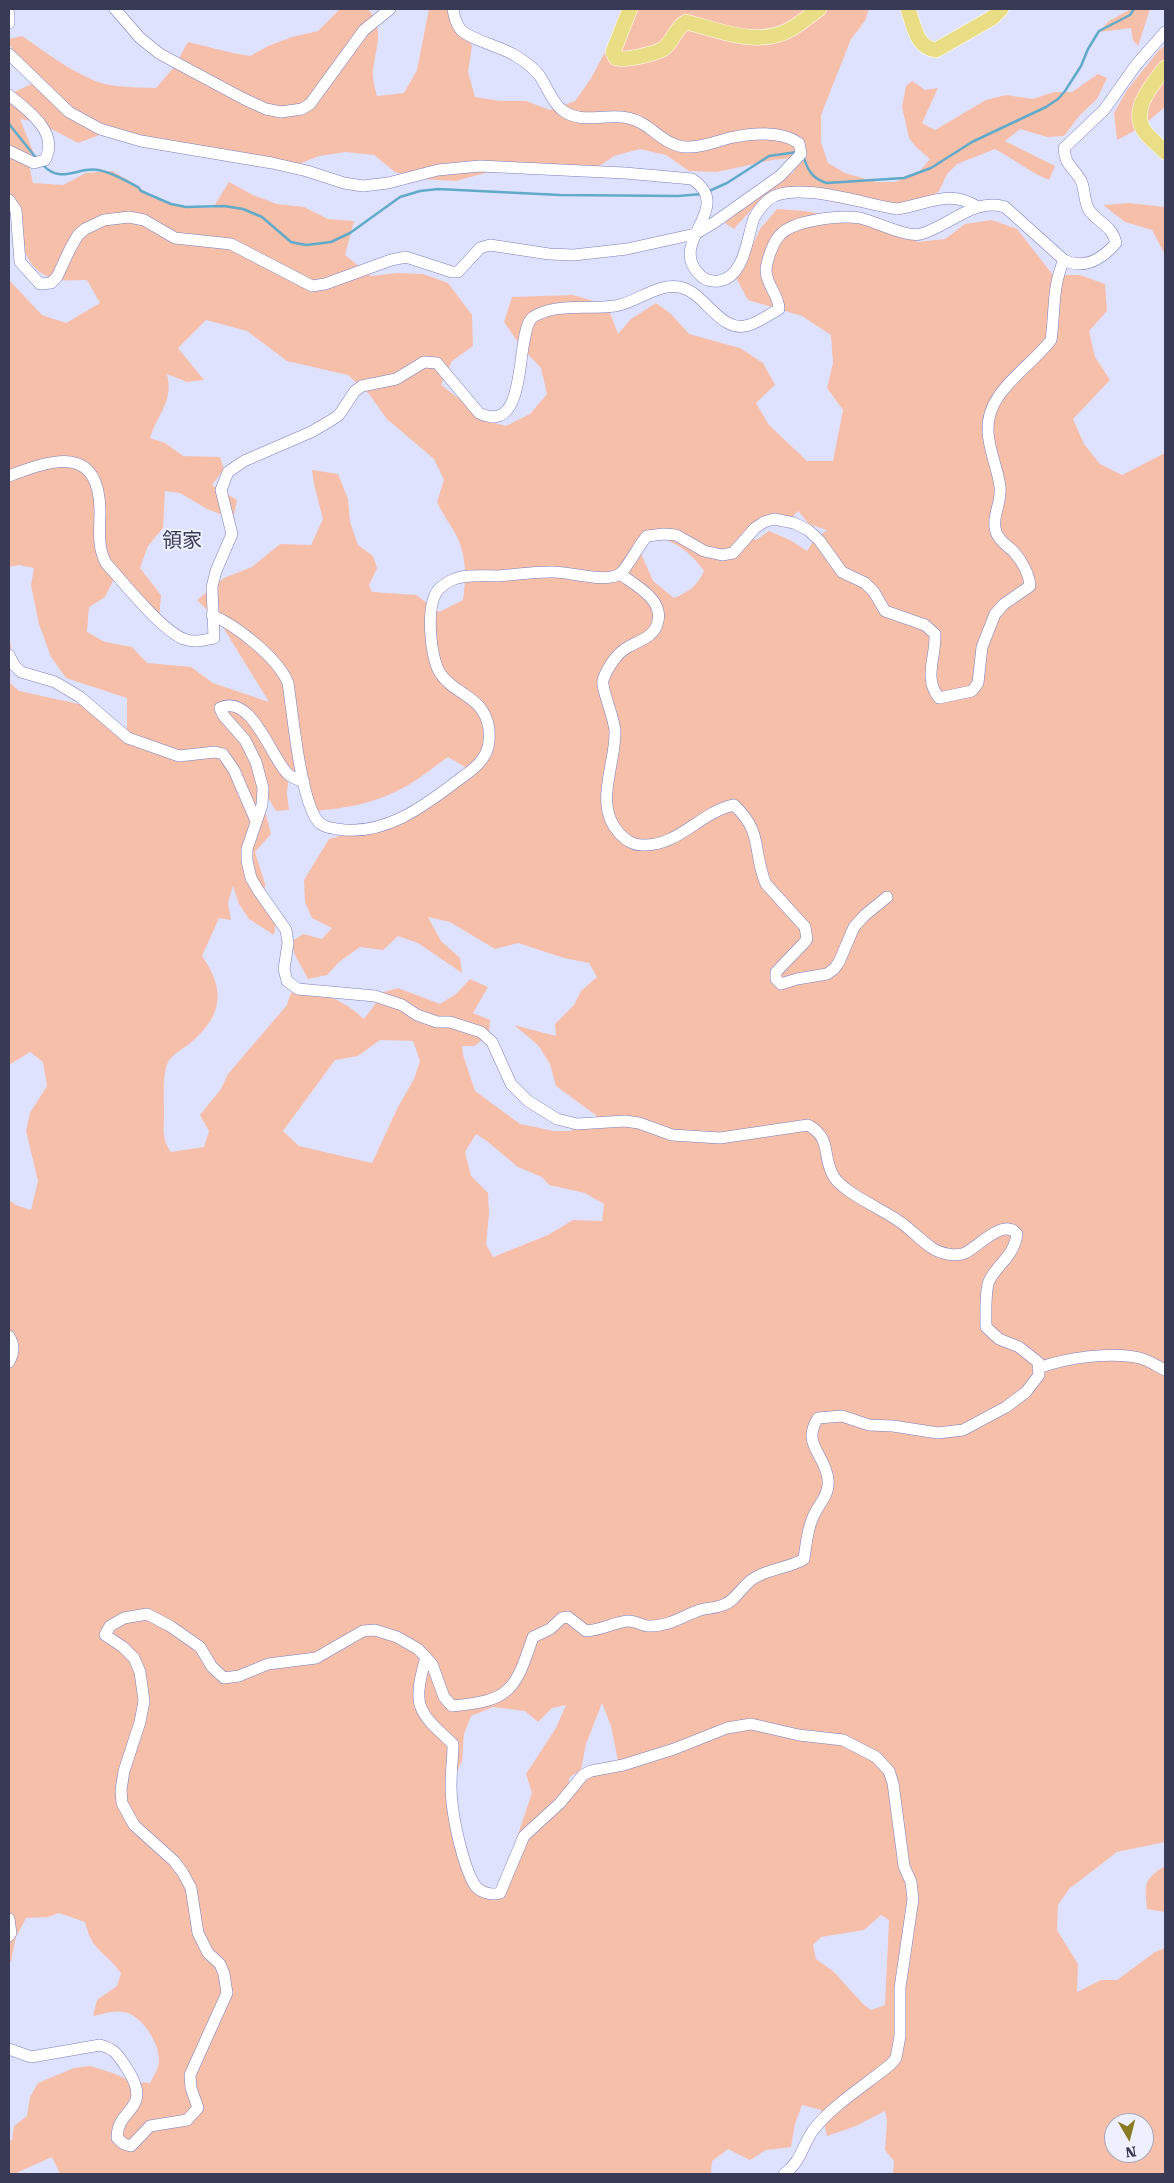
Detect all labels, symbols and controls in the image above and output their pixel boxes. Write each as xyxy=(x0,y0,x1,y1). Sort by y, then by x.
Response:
district label: 領家 xyxy=(162,529,202,553)
north arrow xyxy=(1104,2113,1154,2163)
text: N xyxy=(1124,2143,1137,2161)

